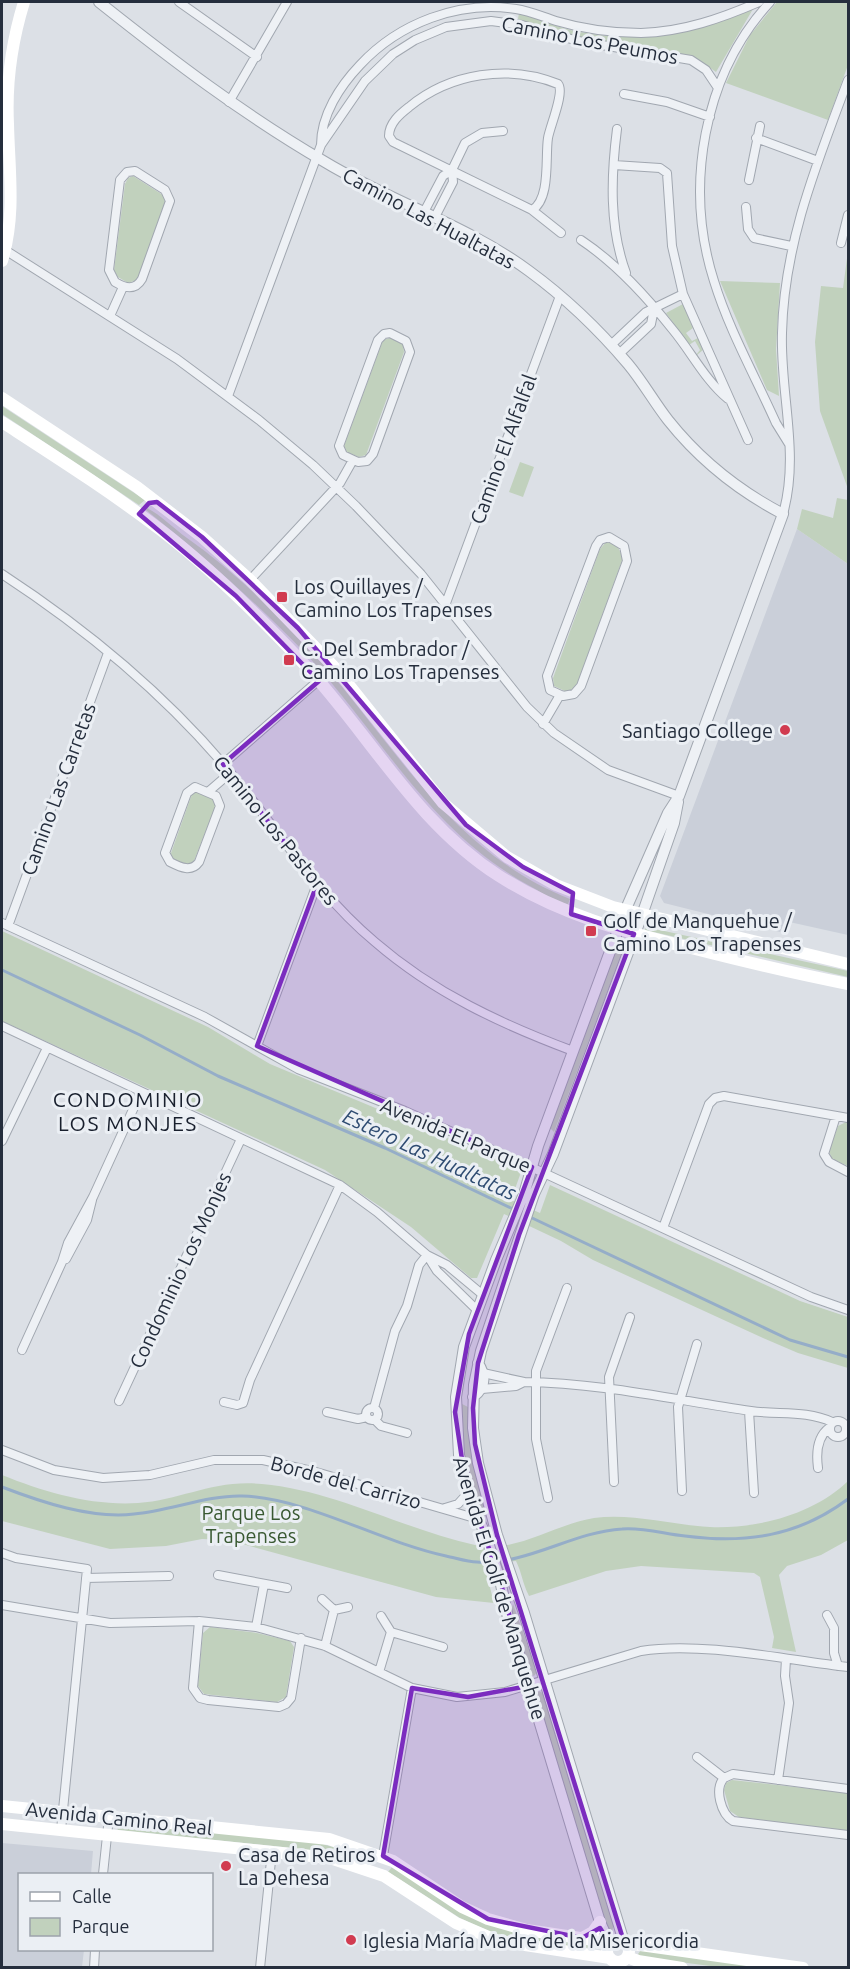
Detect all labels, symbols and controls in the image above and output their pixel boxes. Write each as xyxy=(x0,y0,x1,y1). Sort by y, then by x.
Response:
street label: Camino Los Peumos xyxy=(500,12,680,68)
street label: Camino Las Hualtatas xyxy=(339,163,519,273)
street label: Camino El Alfalfal xyxy=(465,371,541,527)
place label: Los Quillayes / Camino Los Trapenses xyxy=(294,575,492,621)
marker: Los Quillayes / Camino Los Trapenses xyxy=(275,590,289,604)
place label: C. Del Sembrador / Camino Los Trapenses xyxy=(301,637,499,683)
marker: C. Del Sembrador / Camino Los Trapenses xyxy=(282,653,296,667)
street label: Camino Las Carretas xyxy=(16,700,100,878)
place label: Santiago College xyxy=(622,719,773,742)
marker: Santiago College xyxy=(778,723,792,737)
street label: Camino Los Pastores xyxy=(209,751,343,909)
place label: Golf de Manquehue / Camino Los Trapenses xyxy=(603,909,801,955)
marker: Golf de Manquehue / Camino Los Trapenses xyxy=(584,924,598,938)
district label: CONDOMINIO LOS MONJES xyxy=(53,1087,203,1135)
street label: Avenida El Parque xyxy=(377,1093,535,1177)
water label: Estero Las Hualtatas xyxy=(340,1103,521,1205)
street label: Condominio Los Monjes xyxy=(124,1168,236,1372)
street label: Borde del Carrizo xyxy=(268,1451,424,1513)
street label: Avenida El Golf de Manquehue xyxy=(449,1454,551,1722)
park label: Parque Los Trapenses xyxy=(202,1501,300,1547)
street label: Avenida Camino Real xyxy=(24,1797,214,1839)
place label: Casa de Retiros La Dehesa xyxy=(238,1843,376,1889)
marker: Casa de Retiros La Dehesa xyxy=(219,1859,233,1873)
legend xyxy=(18,1873,213,1951)
text: Calle xyxy=(72,1886,112,1906)
text: Parque xyxy=(72,1916,129,1936)
place label: Iglesia María Madre de la Misericordia xyxy=(363,1929,699,1952)
marker: Iglesia María Madre de la Misericordia xyxy=(344,1933,358,1947)

